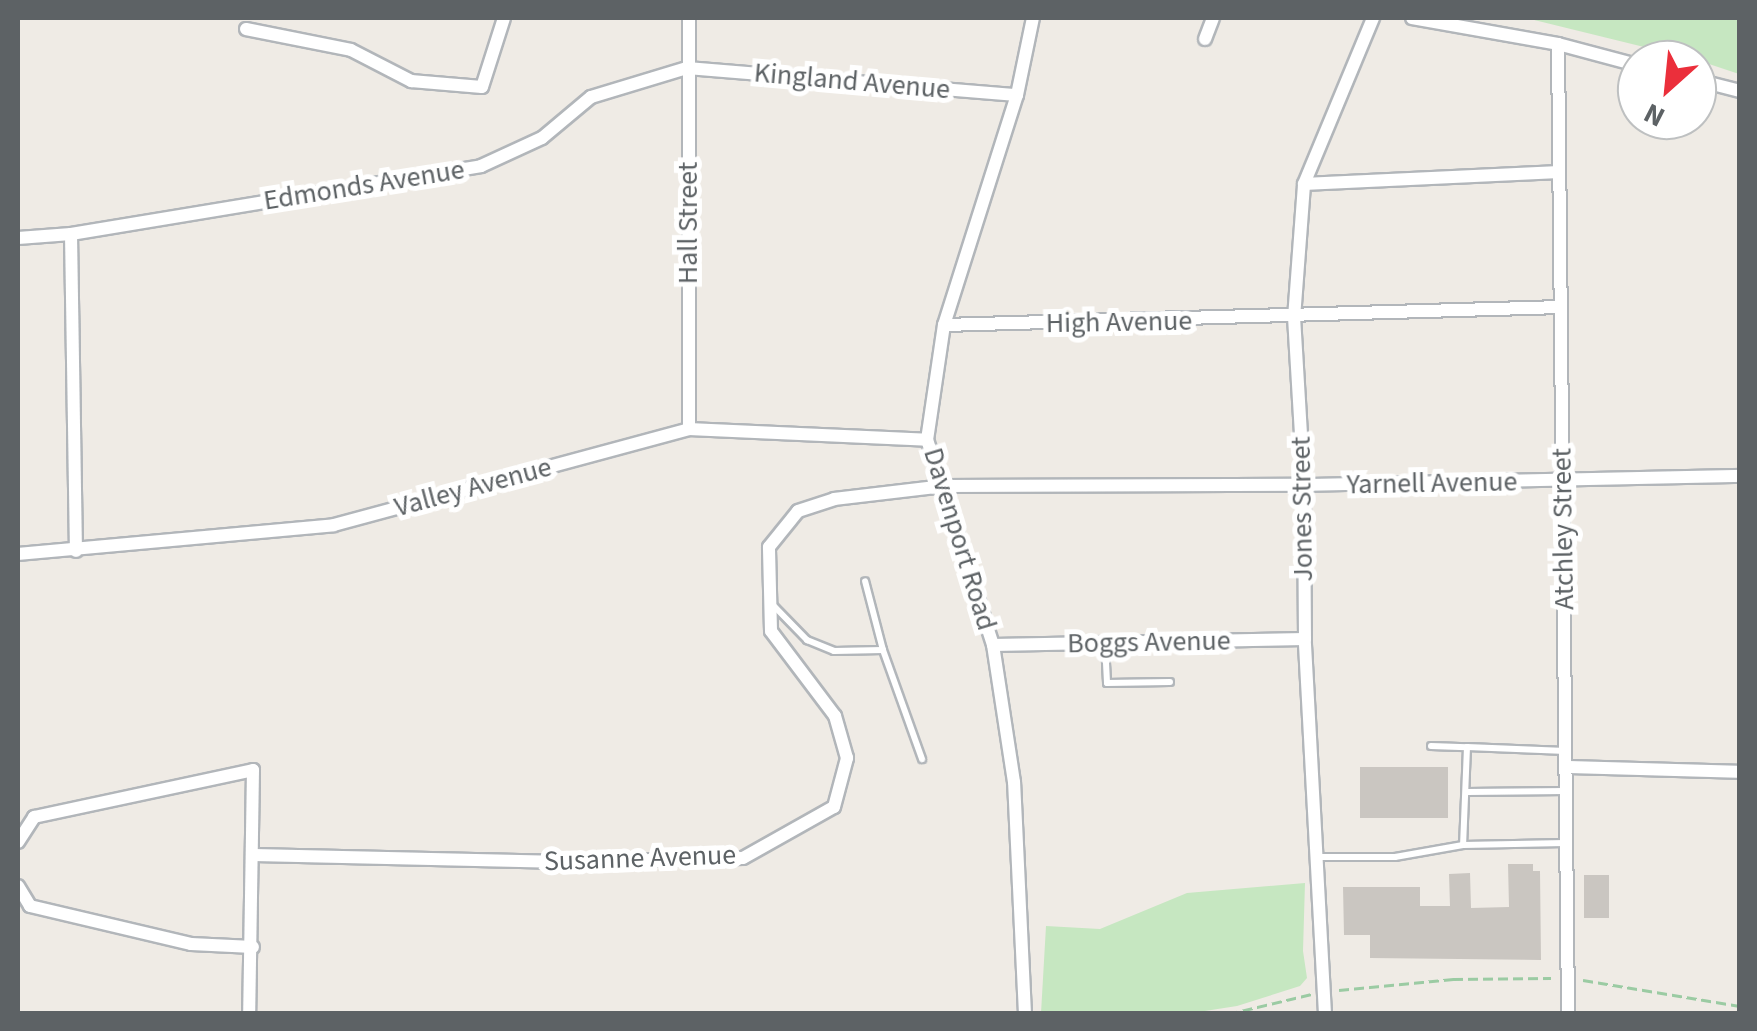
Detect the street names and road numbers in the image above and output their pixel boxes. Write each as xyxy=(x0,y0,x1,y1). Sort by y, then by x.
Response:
street label: Kingland Avenue xyxy=(753,56,951,106)
street label: Edmonds Avenue xyxy=(261,153,467,217)
street label: Hall Street xyxy=(671,162,705,284)
street label: High Avenue xyxy=(1046,304,1192,340)
street label: Jones Street xyxy=(1284,436,1320,582)
street label: Davenport Road xyxy=(916,444,1004,634)
street label: Atchley Street xyxy=(1545,448,1581,610)
street label: Valley Avenue xyxy=(391,450,555,524)
street label: Yarnell Avenue xyxy=(1346,465,1518,501)
street label: Boggs Avenue xyxy=(1067,624,1231,660)
street label: Susanne Avenue xyxy=(543,838,737,878)

